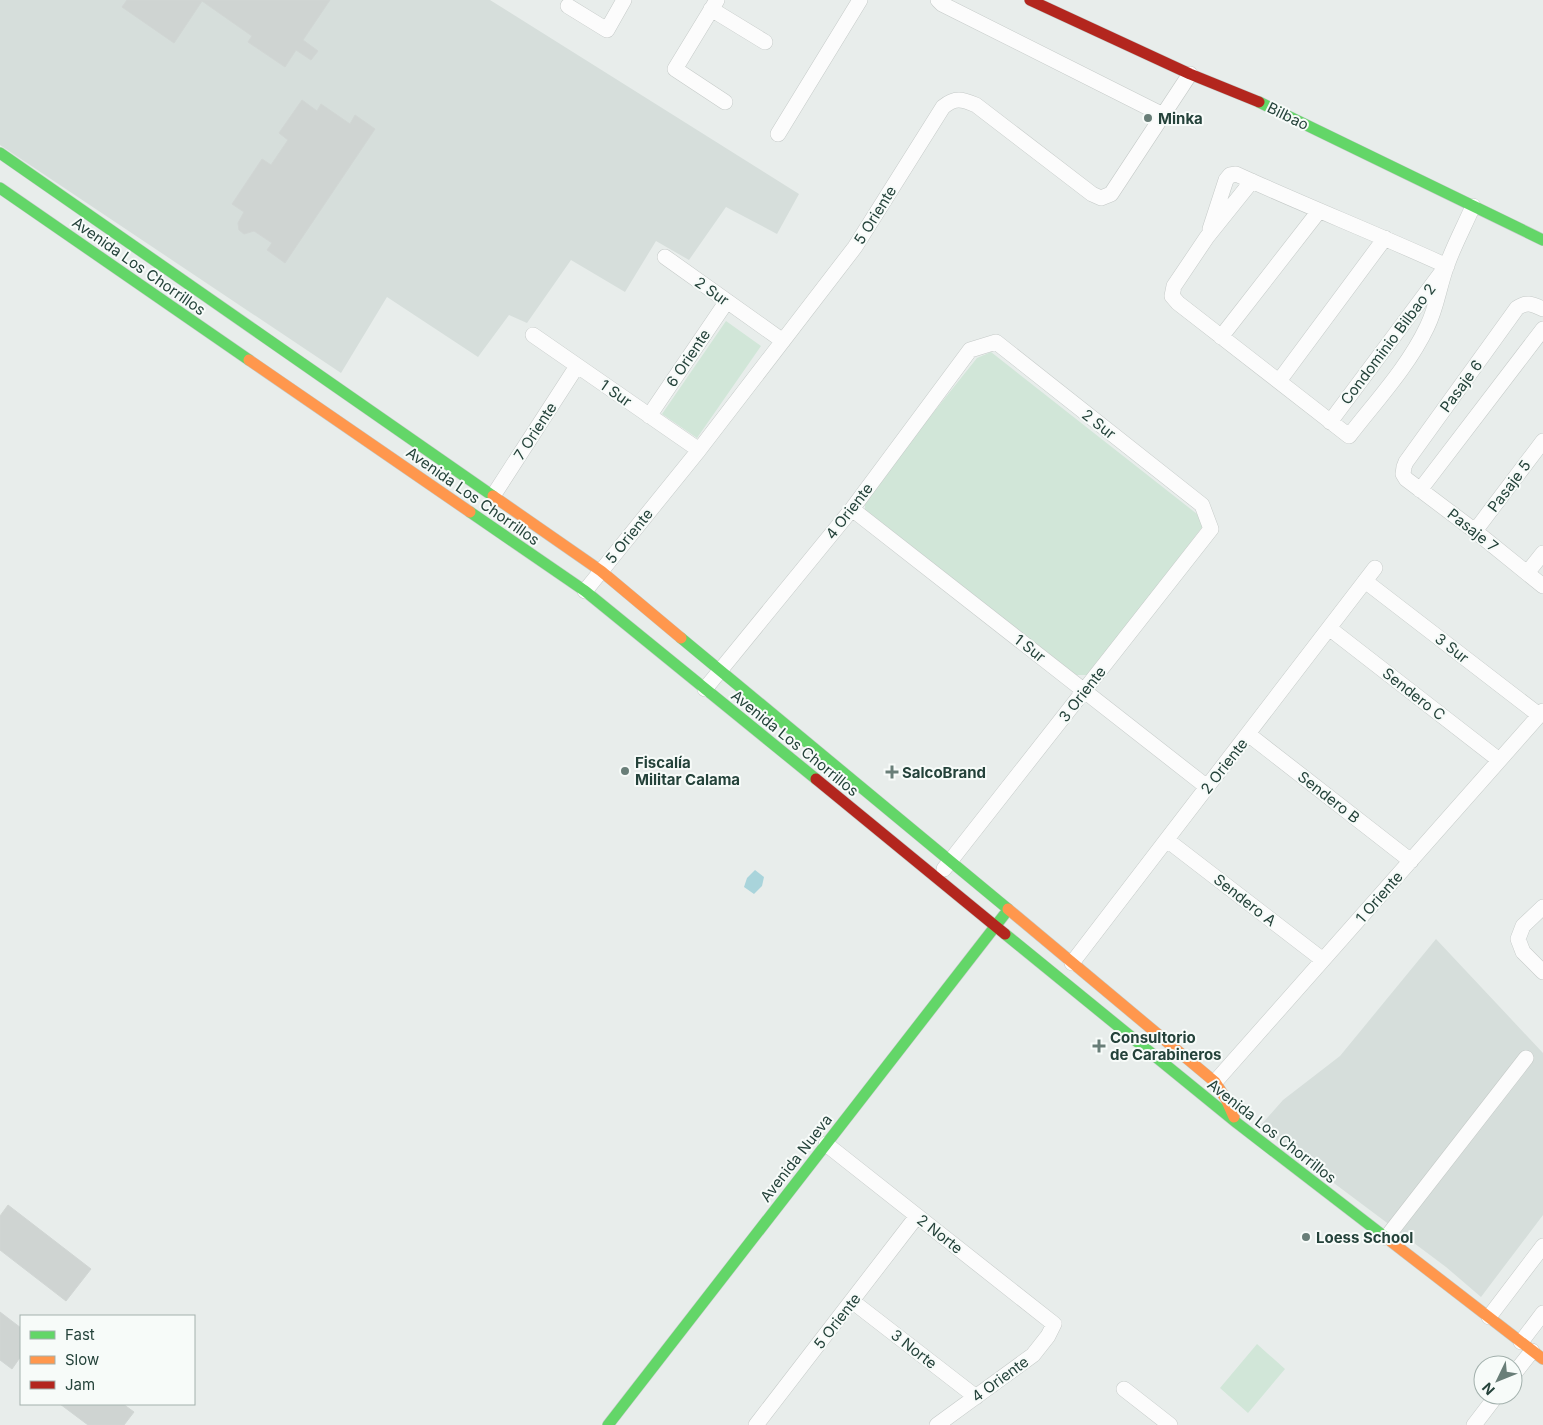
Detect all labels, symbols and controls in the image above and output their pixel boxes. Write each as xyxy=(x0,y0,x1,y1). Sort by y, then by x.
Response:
street label: Bilbao xyxy=(1264,98,1312,134)
place label: Minka xyxy=(1158,109,1203,128)
marker: Minka xyxy=(1142,112,1154,124)
street label: 5 Oriente xyxy=(850,182,900,248)
street label: Avenida Los Chorrillos xyxy=(69,213,209,319)
street label: 2 Sur xyxy=(691,272,733,310)
street label: Condominio Bilbao 2 xyxy=(1336,280,1440,408)
street label: 6 Oriente xyxy=(662,325,714,391)
street label: Pasaje 6 xyxy=(1436,356,1486,416)
street label: 1 Sur xyxy=(596,375,636,411)
street label: 7 Oriente xyxy=(509,399,561,463)
street label: 2 Sur xyxy=(1078,405,1120,443)
street label: Avenida Los Chorrillos xyxy=(403,443,543,549)
street label: Pasaje 5 xyxy=(1483,456,1535,516)
street label: 4 Oriente xyxy=(821,479,877,543)
street label: Pasaje 7 xyxy=(1444,504,1502,556)
street label: 5 Oriente xyxy=(601,505,657,567)
street label: 3 Sur xyxy=(1431,629,1473,667)
street label: 1 Sur xyxy=(1011,630,1050,666)
street label: 3 Oriente xyxy=(1054,662,1110,726)
street label: Sendero C xyxy=(1379,664,1449,725)
street label: Avenida Los Chorrillos xyxy=(727,686,863,800)
street label: 2 Oriente xyxy=(1196,734,1252,798)
place label: Fiscalía Militar Calama xyxy=(635,753,740,789)
place label: SalcoBrand xyxy=(902,763,986,782)
marker: Fiscalía Militar Calama xyxy=(619,765,631,777)
marker: SalcoBrand xyxy=(886,766,898,778)
street label: Sendero B xyxy=(1294,767,1364,827)
street label: 1 Oriente xyxy=(1351,867,1407,927)
street label: Sendero A xyxy=(1210,870,1280,930)
place label: Consultorio de Carabineros xyxy=(1110,1028,1222,1064)
marker: Consultorio de Carabineros xyxy=(1092,1039,1106,1053)
street label: Avenida Los Chorrillos xyxy=(1204,1075,1340,1187)
street label: Avenida Nueva xyxy=(756,1110,836,1206)
street label: 2 Norte xyxy=(913,1210,967,1258)
place label: Loess School xyxy=(1316,1228,1413,1247)
marker: Loess School xyxy=(1300,1231,1312,1243)
street label: 5 Oriente xyxy=(809,1289,865,1353)
legend xyxy=(20,1315,195,1405)
text: Fast xyxy=(65,1325,95,1344)
street label: 3 Norte xyxy=(887,1325,941,1373)
text: Slow xyxy=(65,1350,99,1369)
street label: 4 Oriente xyxy=(968,1352,1032,1406)
north arrow xyxy=(1473,1355,1523,1405)
text: Jam xyxy=(65,1375,95,1394)
text: N xyxy=(1478,1380,1498,1399)

